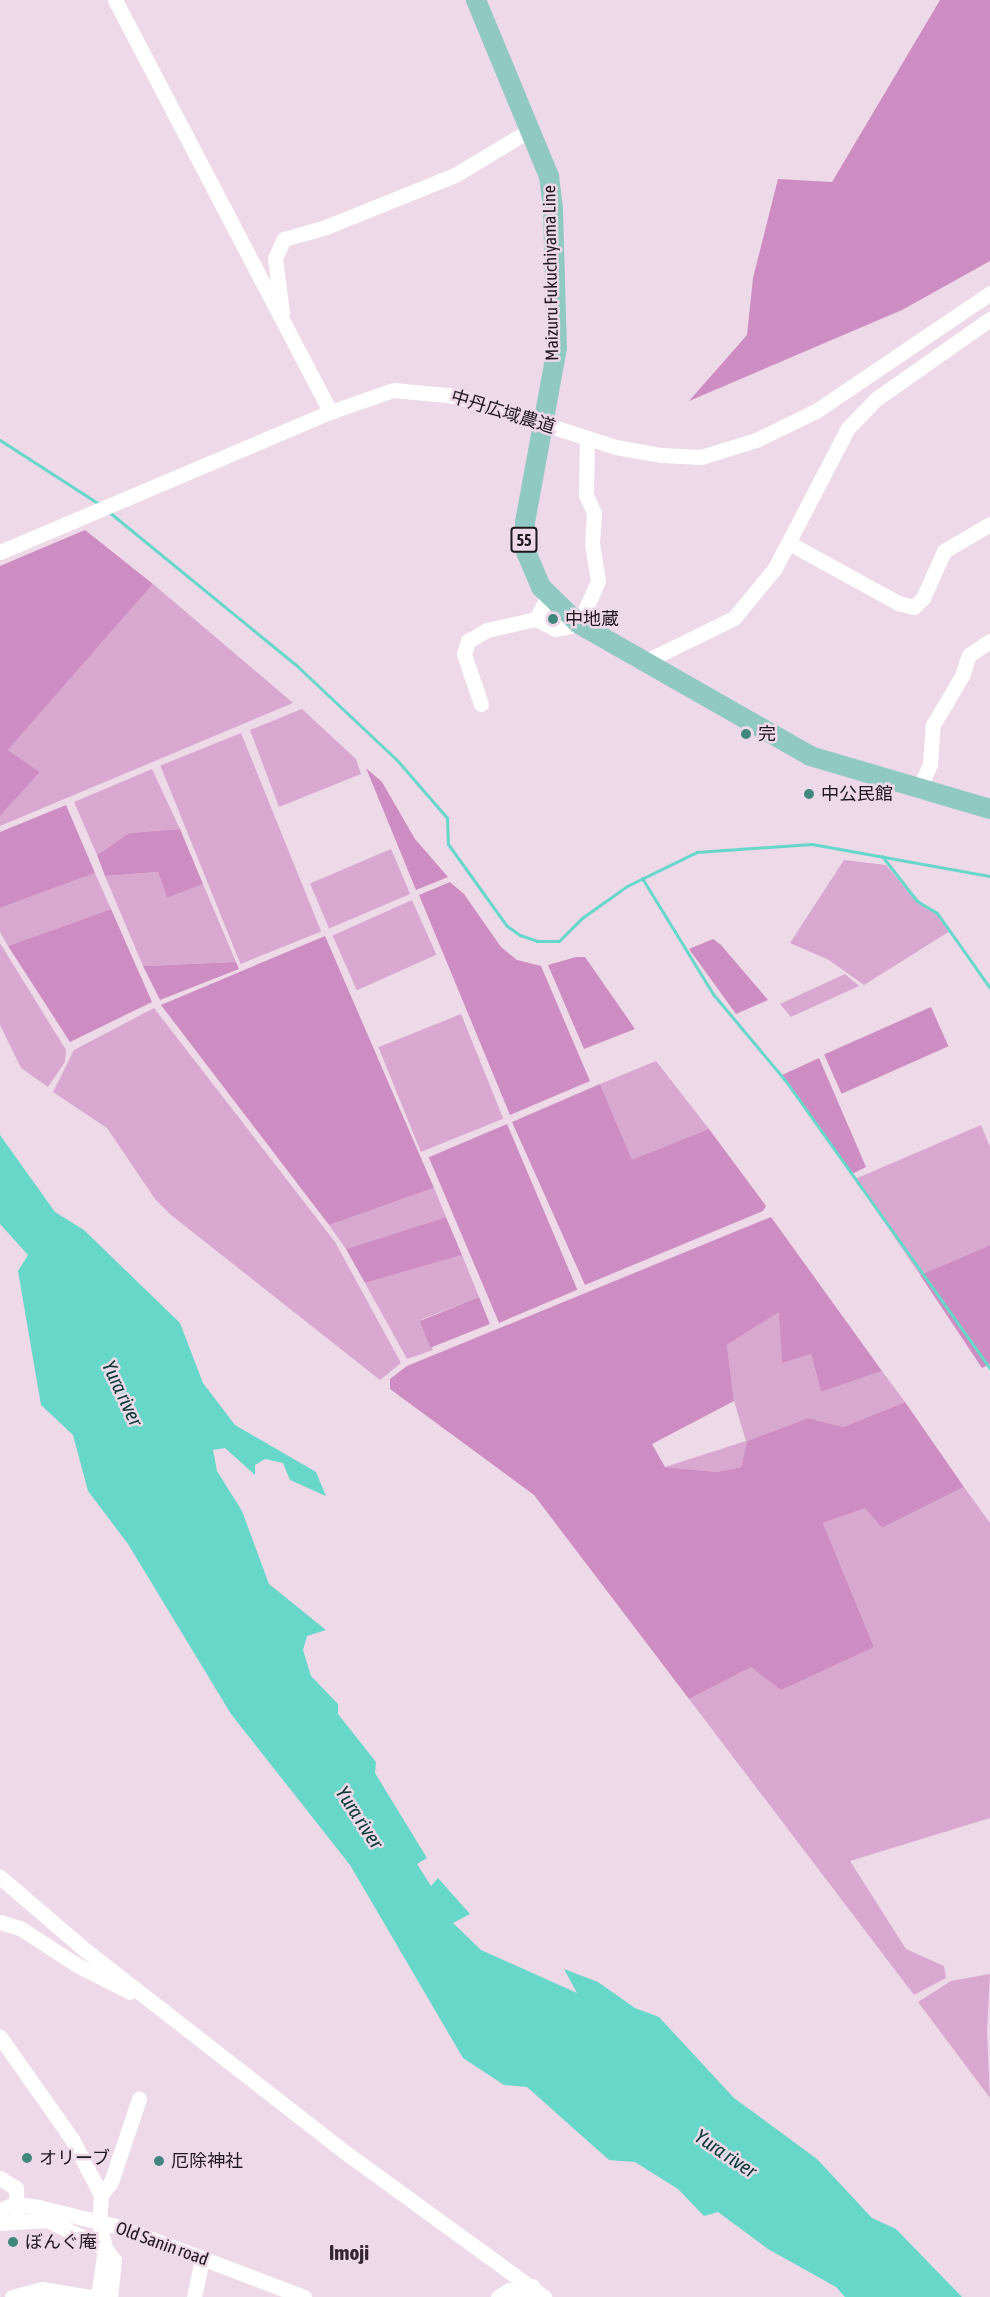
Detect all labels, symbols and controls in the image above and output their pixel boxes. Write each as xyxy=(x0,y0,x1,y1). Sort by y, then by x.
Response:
street label: Maizuru Fukuchiyama Line xyxy=(539,185,563,361)
street label: 中丹広域農道 xyxy=(448,386,558,438)
road number: 55 xyxy=(509,527,539,553)
place label: 中地蔵 xyxy=(565,608,619,630)
marker: 中地蔵 xyxy=(546,612,560,626)
place label: 完 xyxy=(758,723,776,745)
marker: 完 xyxy=(739,727,753,741)
place label: 中公民館 xyxy=(821,783,893,805)
marker: 中公民館 xyxy=(802,787,816,801)
water label: Yura river xyxy=(97,1356,149,1430)
water label: Yura river xyxy=(331,1781,389,1853)
water label: Yura river xyxy=(691,2124,761,2182)
place label: オリーブ xyxy=(39,2147,111,2169)
place label: 厄除神社 xyxy=(171,2150,243,2172)
marker: オリーブ xyxy=(20,2151,34,2165)
marker: 厄除神社 xyxy=(152,2154,166,2168)
street label: Old Sanin road xyxy=(113,2217,211,2271)
place label: ぼんぐ庵 xyxy=(25,2231,97,2253)
marker: ぼんぐ庵 xyxy=(6,2235,20,2249)
district label: Imoji xyxy=(329,2239,369,2265)

